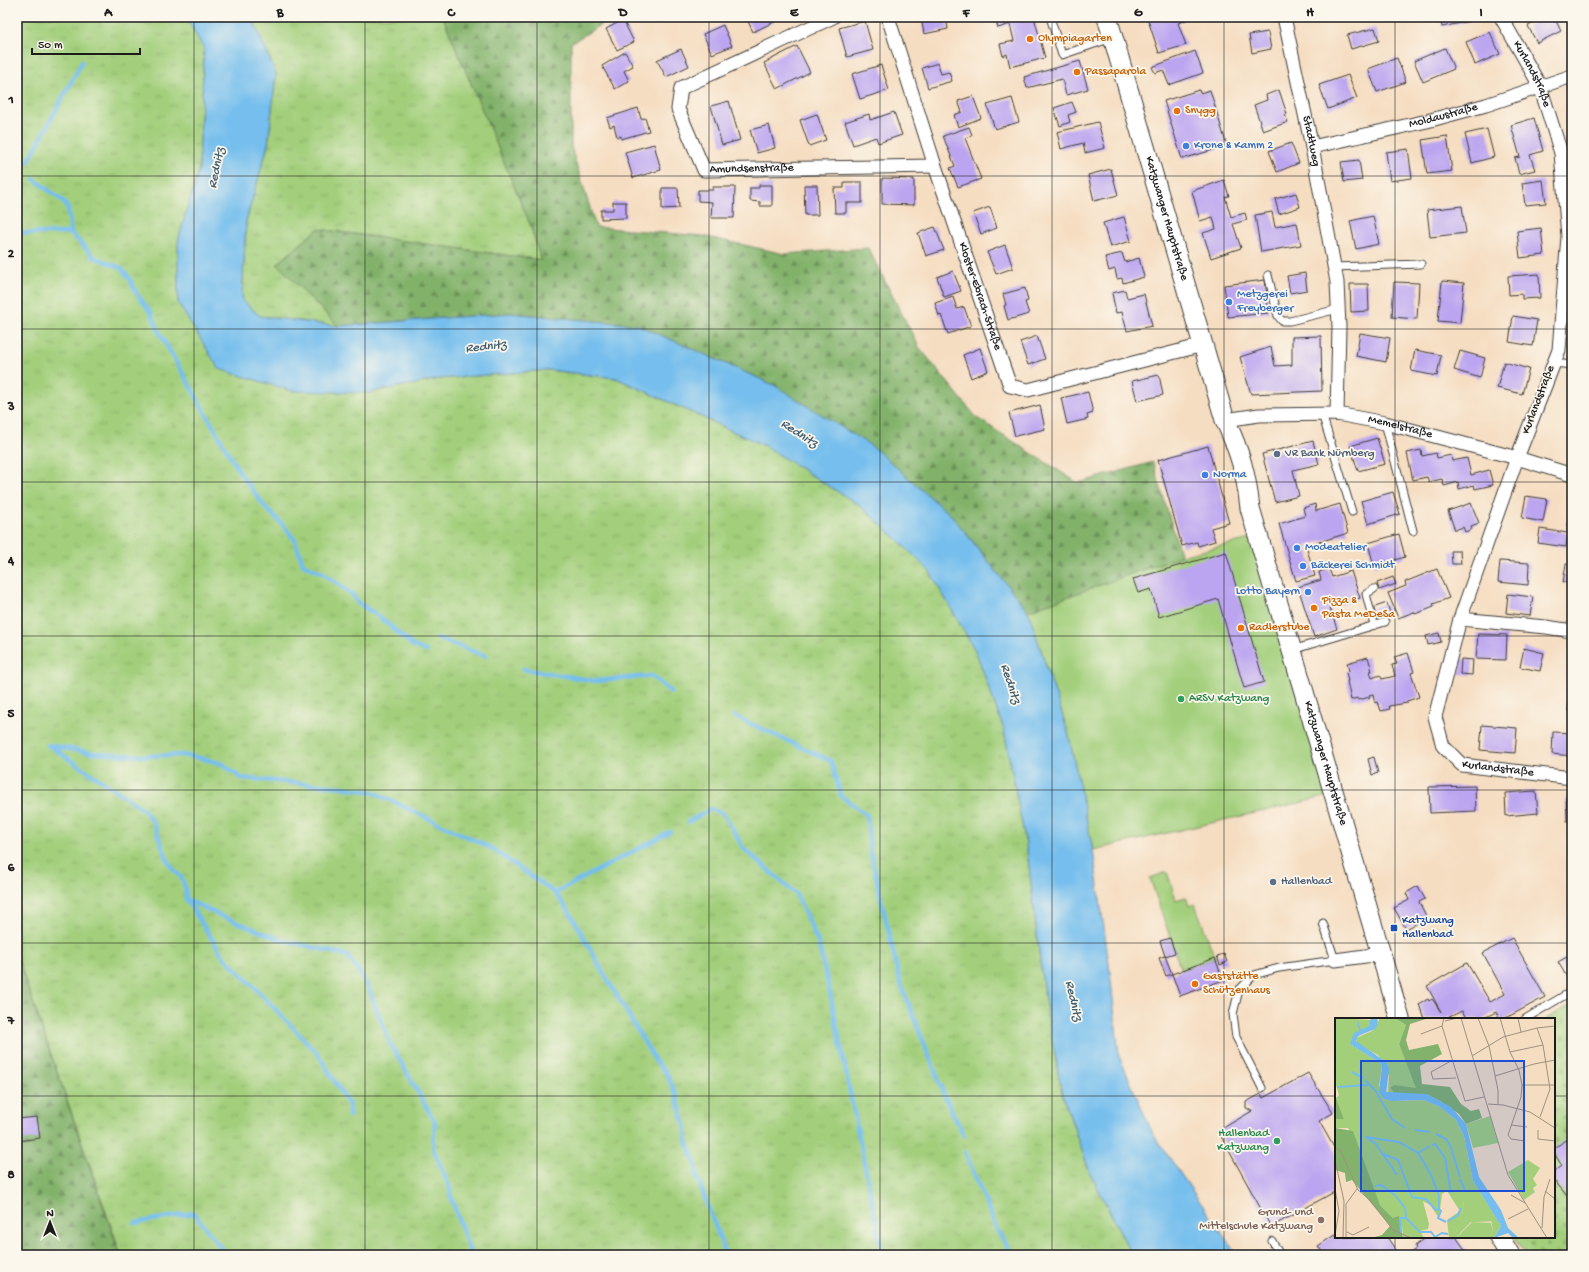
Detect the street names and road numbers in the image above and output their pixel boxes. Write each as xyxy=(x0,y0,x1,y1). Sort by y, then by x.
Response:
street label: Kurlandstraße xyxy=(1509,39,1553,110)
street label: Moldaustraße xyxy=(1408,100,1480,132)
street label: Stadtweg xyxy=(1298,115,1323,168)
street label: Katzwanger Hauptstraße xyxy=(1141,155,1191,283)
street label: Amundsenstraße xyxy=(710,161,795,177)
street label: Kloster-Ebrach-Straße xyxy=(955,241,1005,353)
street label: Kurlandstraße xyxy=(1520,363,1559,436)
street label: Memelstraße xyxy=(1367,413,1435,442)
street label: Katzwanger Hauptstraße xyxy=(1300,699,1350,828)
street label: Kurlandstraße xyxy=(1461,758,1535,781)

